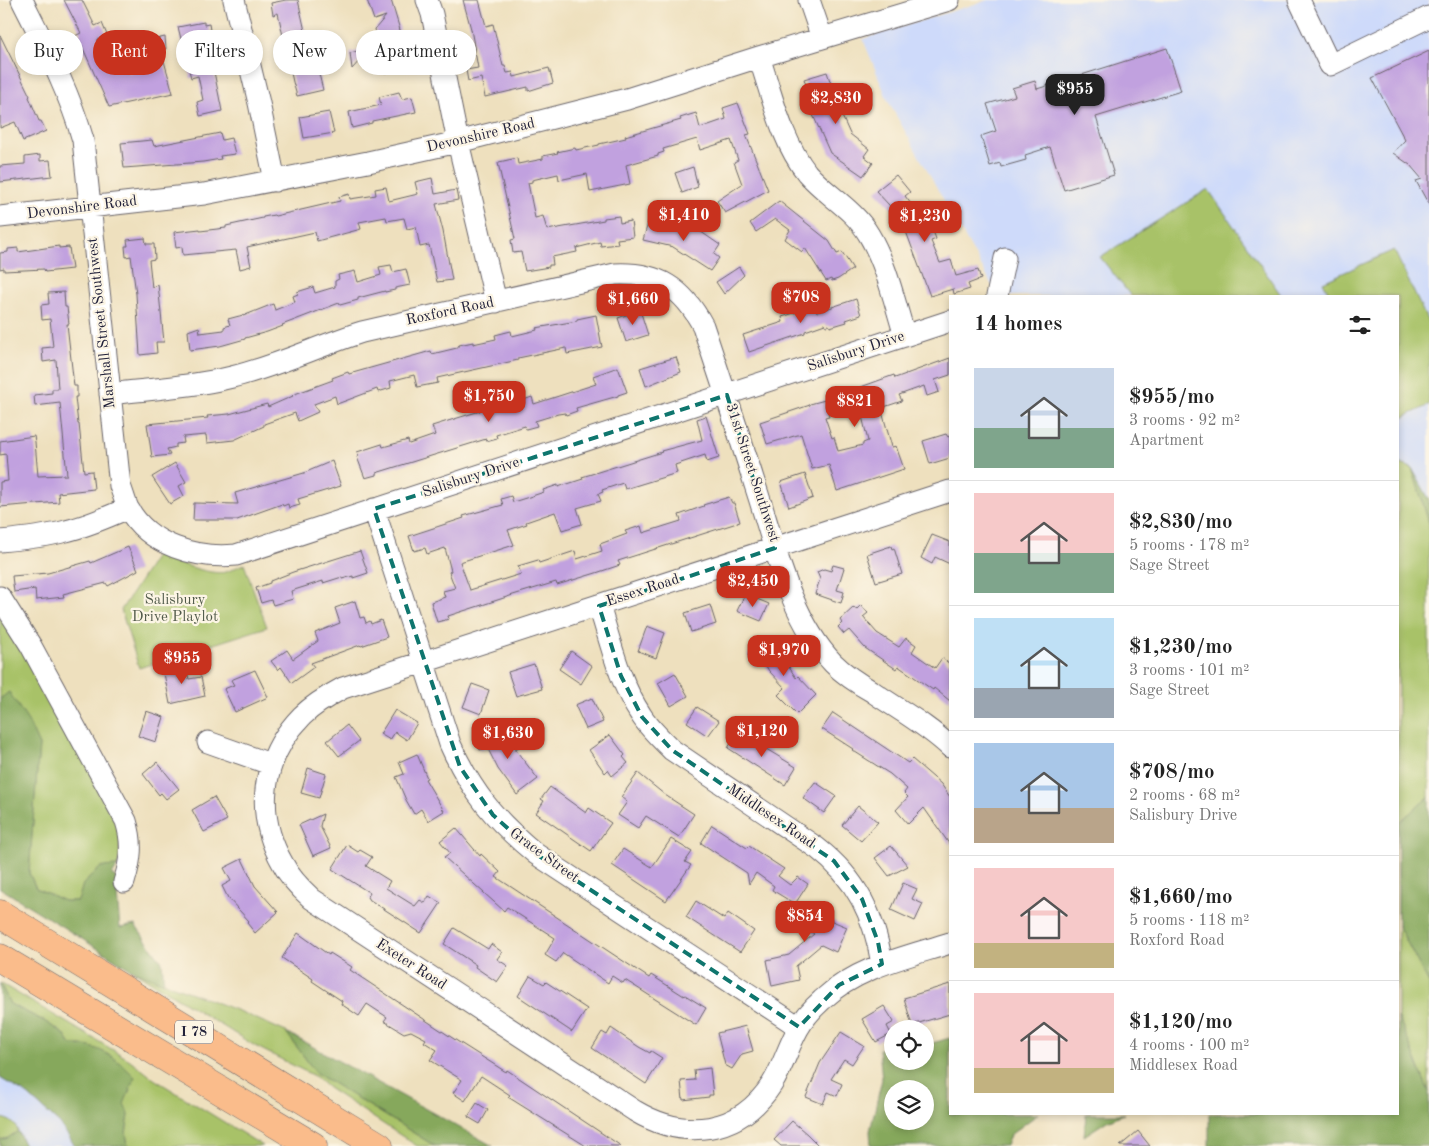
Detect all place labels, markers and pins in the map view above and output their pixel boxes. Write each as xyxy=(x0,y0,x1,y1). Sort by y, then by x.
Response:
pin: $955 xyxy=(1045,74,1105,116)
pin: $2,830 xyxy=(795,82,877,125)
pin: $1,410 xyxy=(643,200,725,242)
pin: $1,230 xyxy=(884,200,966,243)
pin: $708 xyxy=(771,282,831,324)
pin: $1,660 xyxy=(592,284,674,326)
pin: $1,750 xyxy=(448,380,530,423)
pin: $821 xyxy=(825,386,885,428)
pin: $2,450 xyxy=(712,566,794,608)
pin: $1,970 xyxy=(743,634,825,677)
pin: $955 xyxy=(152,642,212,685)
pin: $1,120 xyxy=(721,716,803,758)
pin: $1,630 xyxy=(467,718,549,760)
pin: $854 xyxy=(775,900,835,943)

